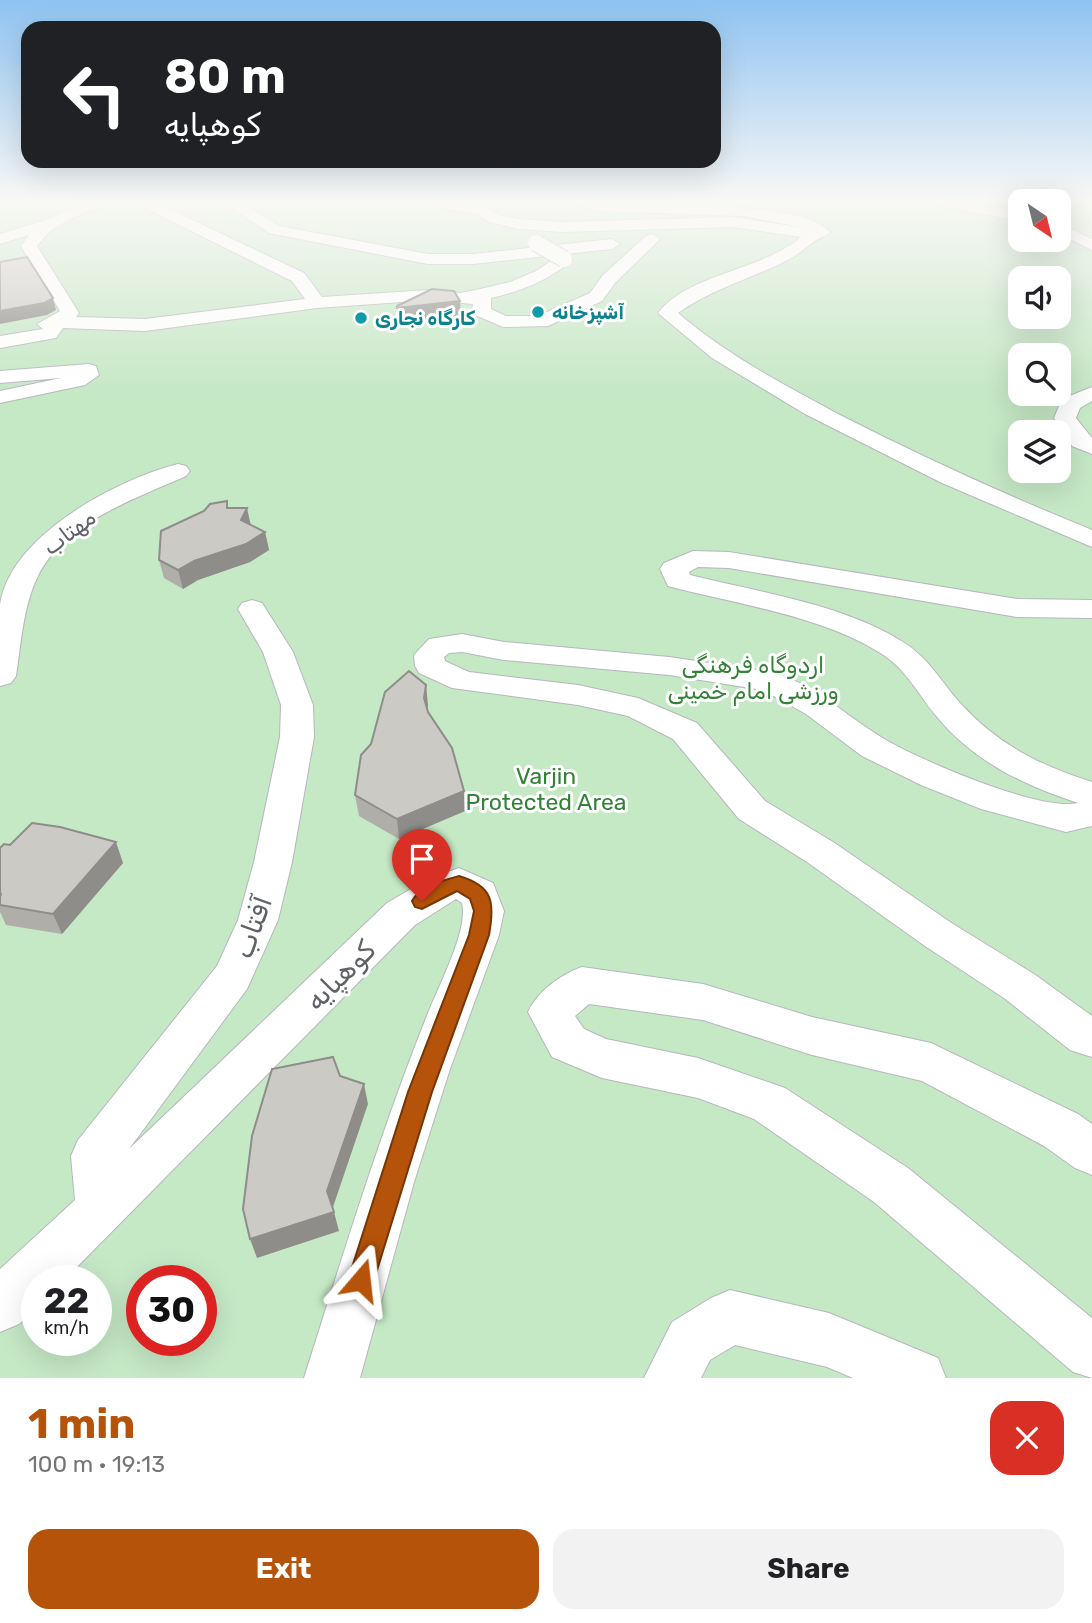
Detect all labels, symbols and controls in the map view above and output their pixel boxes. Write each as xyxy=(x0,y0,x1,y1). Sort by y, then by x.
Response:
text: 80 m xyxy=(164,47,286,105)
icon: left xyxy=(49,49,140,140)
text: کوهپایه xyxy=(164,106,261,144)
north arrow xyxy=(1008,189,1071,252)
map controls xyxy=(1008,189,1071,483)
button: sound xyxy=(1008,266,1071,329)
place label: آشپزخانه xyxy=(552,301,624,326)
marker: آشپزخانه xyxy=(530,304,546,320)
place label: کارگاه نجاری xyxy=(375,307,476,330)
marker: کارگاه نجاری xyxy=(353,310,369,326)
button: search xyxy=(1008,343,1071,406)
button: layers xyxy=(1008,420,1071,483)
street label: مهتاب xyxy=(37,503,101,561)
park label: اردوگاه فرهنگی ورزشی امام خمینی xyxy=(667,651,839,706)
park label: Varjin Protected Area xyxy=(465,762,627,816)
pin xyxy=(392,829,452,901)
icon: arrive xyxy=(403,840,441,878)
street label: آفتاب xyxy=(226,891,279,963)
street label: کوهپایه xyxy=(299,933,384,1019)
position arrow xyxy=(324,1243,398,1317)
speed limit sign: 30 xyxy=(126,1265,217,1356)
text: 22 xyxy=(44,1280,89,1322)
text: km/h xyxy=(44,1317,89,1339)
text: 1 min xyxy=(28,1399,135,1449)
button: close xyxy=(990,1401,1064,1475)
text: 100 m · 19:13 xyxy=(28,1450,165,1478)
button: Exit xyxy=(28,1529,539,1609)
button: Share xyxy=(553,1529,1064,1609)

